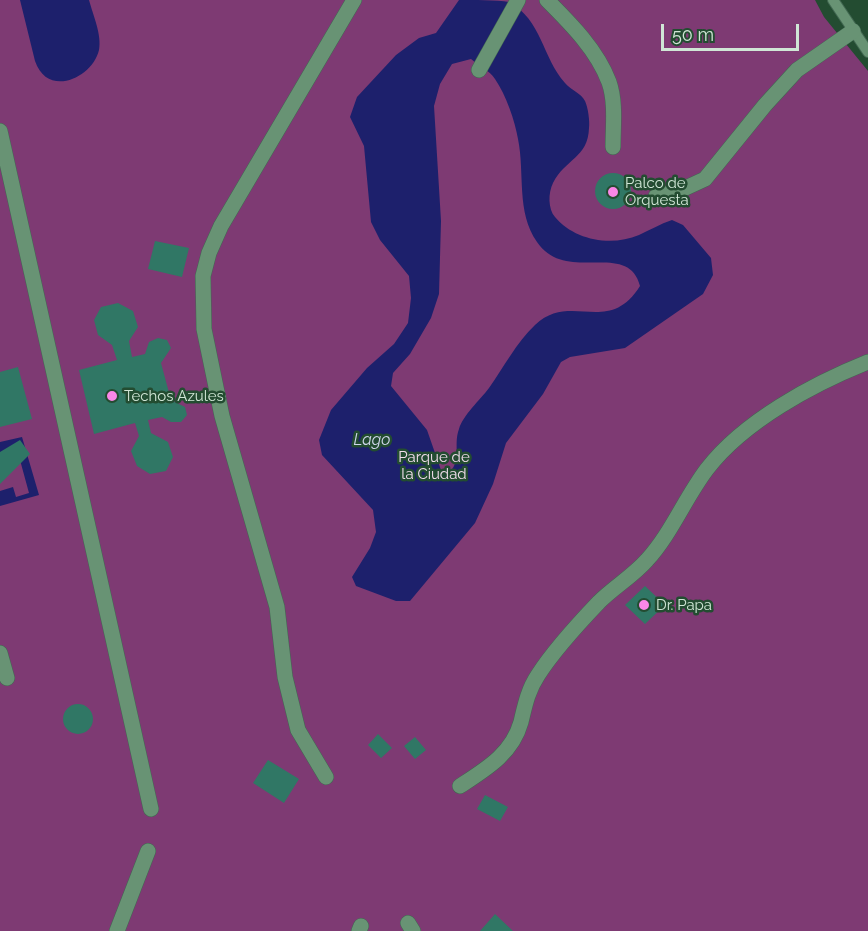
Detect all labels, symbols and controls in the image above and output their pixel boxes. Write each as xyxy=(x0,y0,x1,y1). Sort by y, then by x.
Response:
scale bar xyxy=(664,12,802,50)
text: 50 m xyxy=(672,24,714,45)
place label: Palco de Orquesta xyxy=(625,174,689,209)
marker: Palco de Orquesta xyxy=(606,185,620,199)
place label: Techos Azules xyxy=(124,387,224,405)
marker: Techos Azules xyxy=(105,389,119,403)
water label: Lago xyxy=(354,430,390,450)
park label: Parque de la Ciudad xyxy=(398,448,470,483)
place label: Dr. Papa xyxy=(656,596,712,614)
marker: Dr. Papa xyxy=(637,598,651,612)

